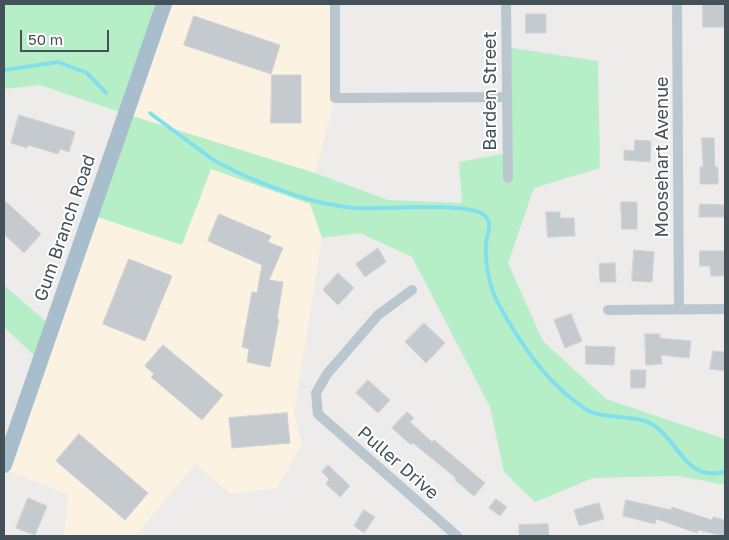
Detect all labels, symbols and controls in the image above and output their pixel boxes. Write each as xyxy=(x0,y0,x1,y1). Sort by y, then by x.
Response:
scale bar xyxy=(22,20,111,52)
text: 50 m xyxy=(28,30,63,48)
street label: Barden Street xyxy=(479,31,501,151)
street label: Moosehart Avenue xyxy=(651,77,673,237)
street label: Gum Branch Road xyxy=(30,152,100,304)
street label: Puller Drive xyxy=(353,422,443,504)

